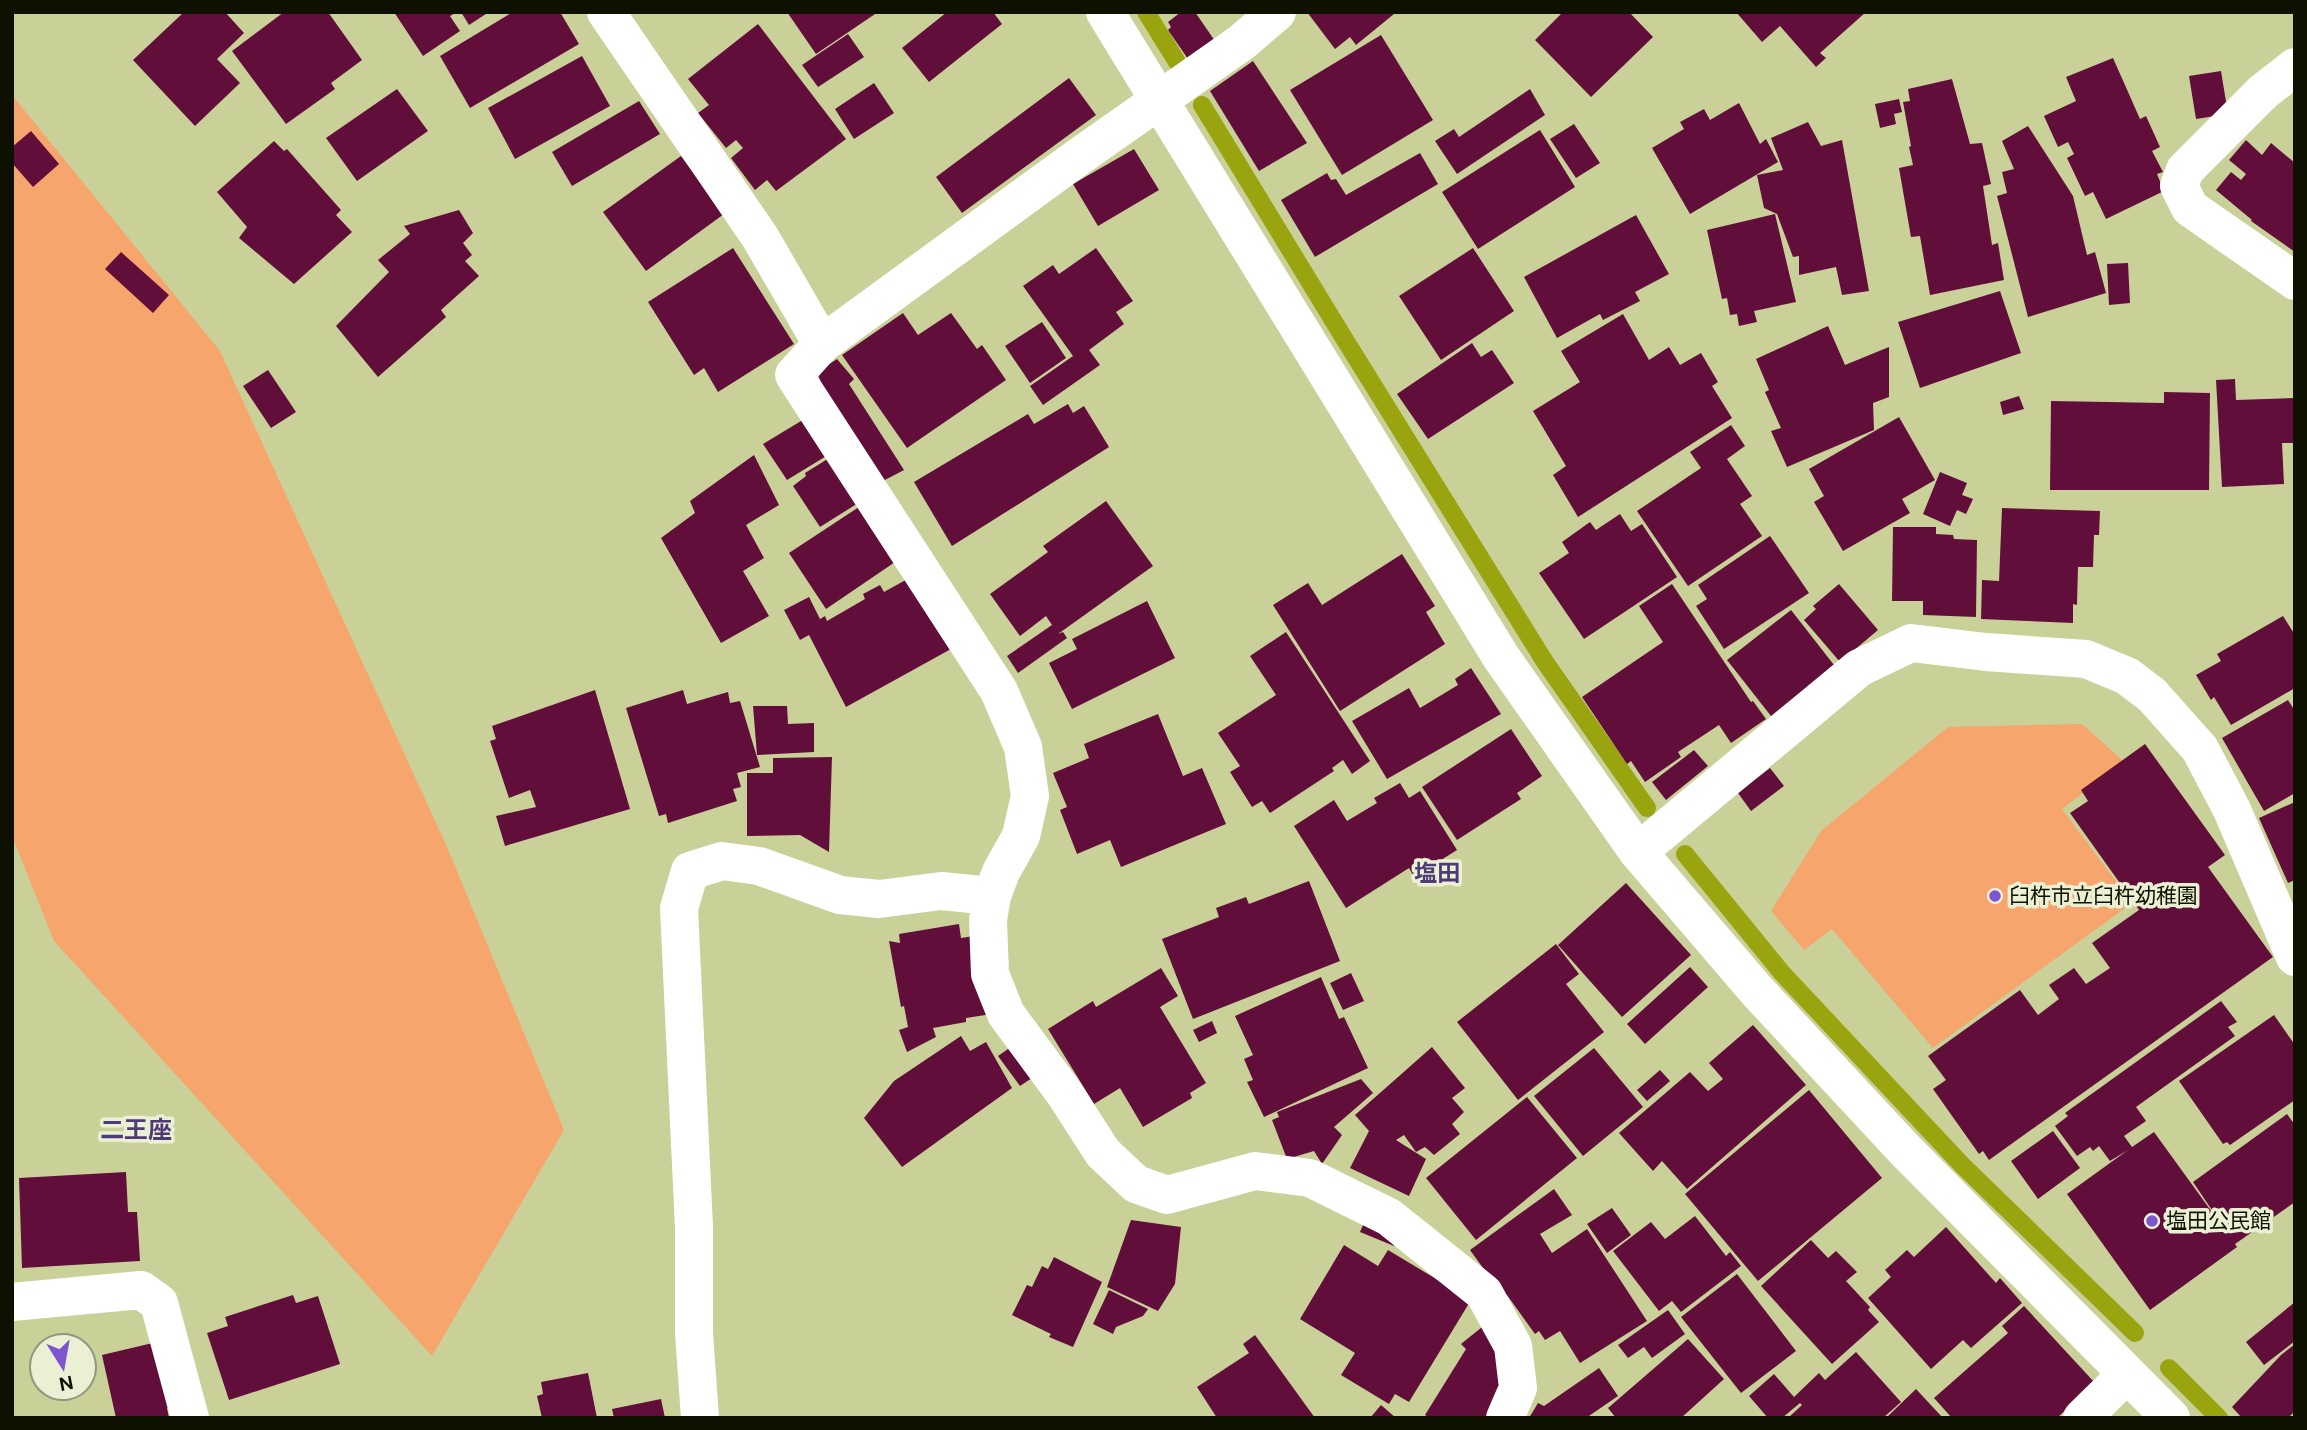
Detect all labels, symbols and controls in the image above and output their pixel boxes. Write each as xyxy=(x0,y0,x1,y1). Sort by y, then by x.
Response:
district label: 塩田 xyxy=(1414,858,1460,888)
place label: 臼杵市立臼杵幼稚園 xyxy=(2009,882,2198,910)
marker: 臼杵市立臼杵幼稚園 xyxy=(1987,888,2003,904)
district label: 二王座 xyxy=(100,1114,172,1145)
place label: 塩田公民館 xyxy=(2166,1207,2271,1235)
marker: 塩田公民館 xyxy=(2144,1213,2160,1229)
north arrow xyxy=(28,1332,98,1402)
text: N xyxy=(57,1370,75,1397)

